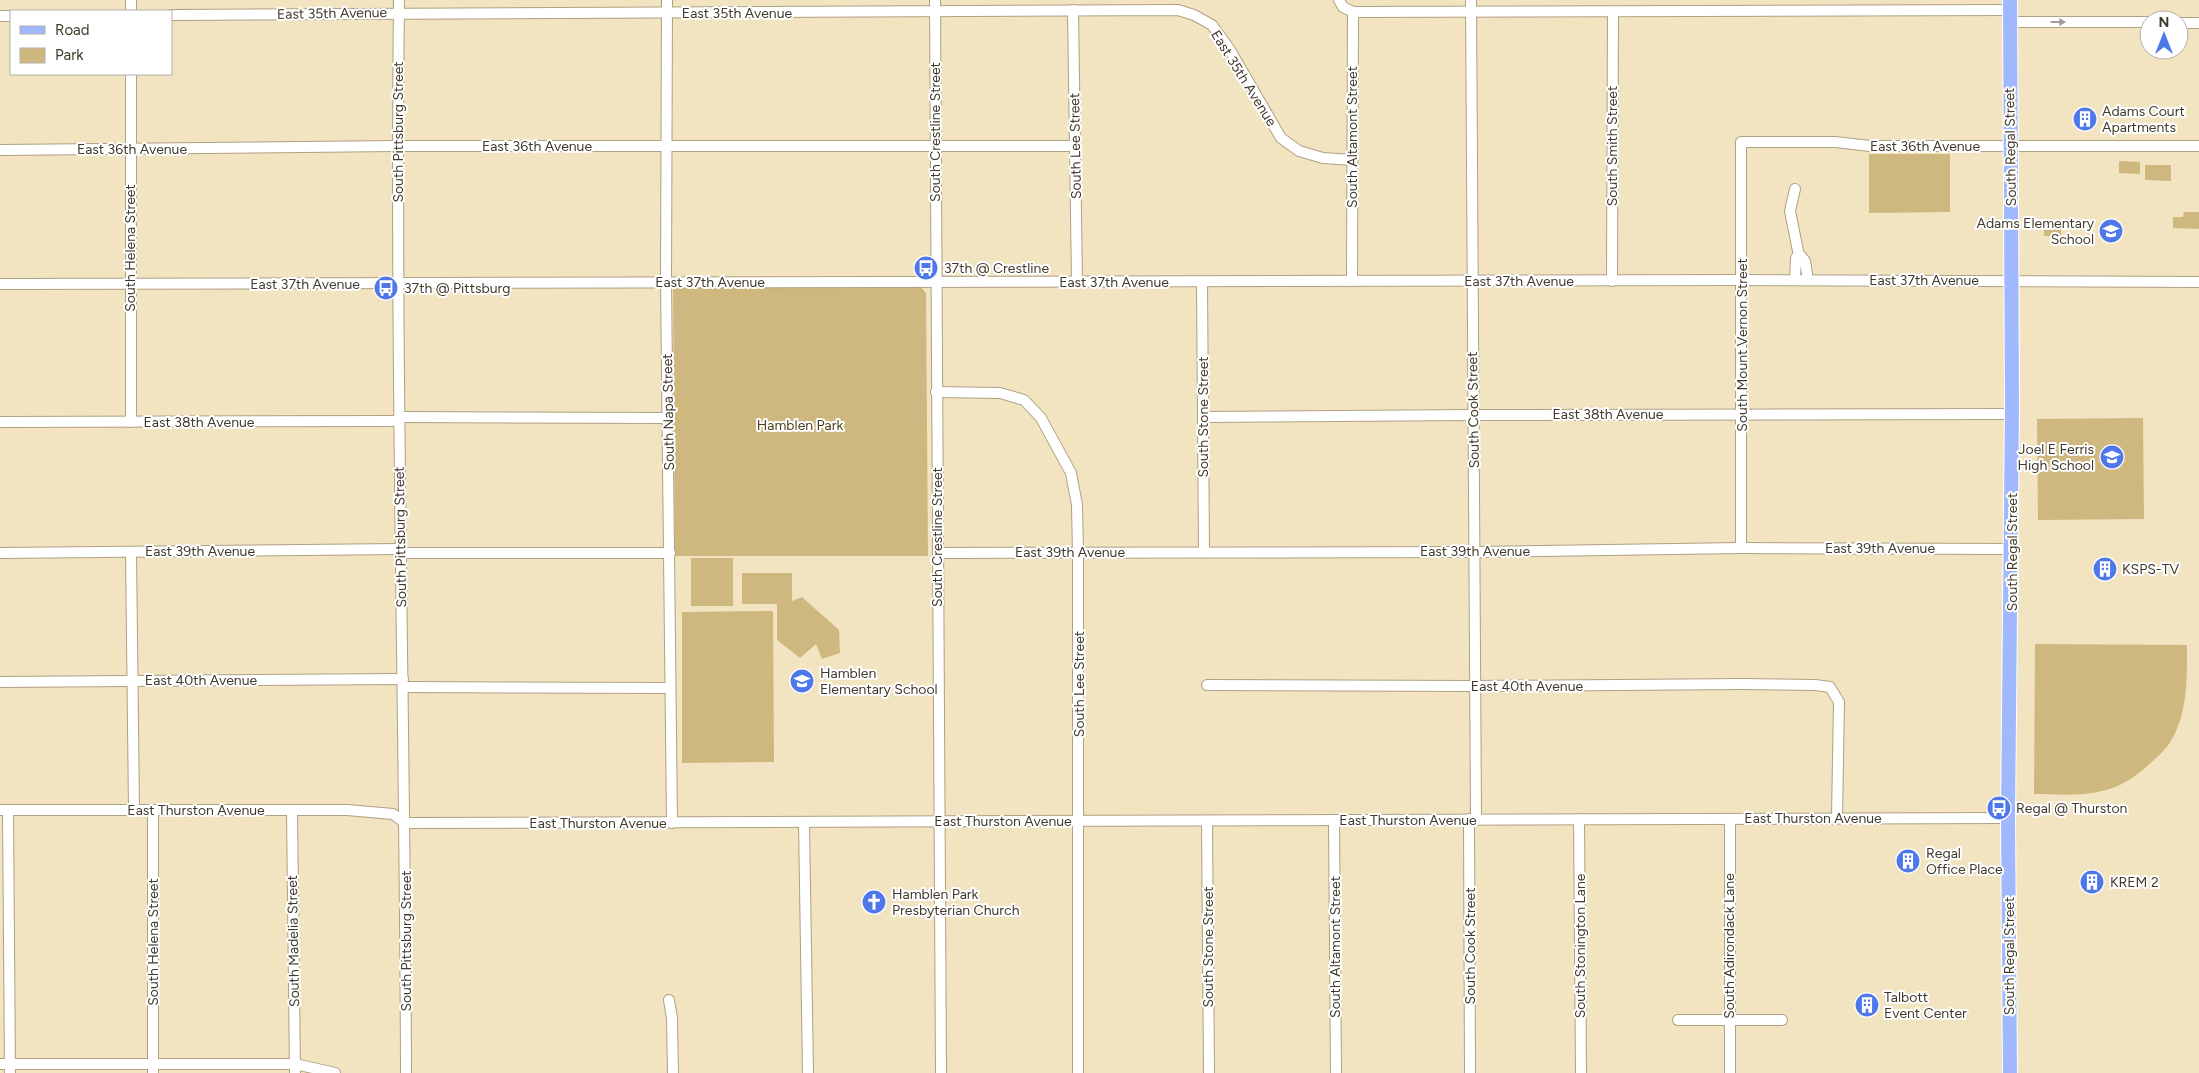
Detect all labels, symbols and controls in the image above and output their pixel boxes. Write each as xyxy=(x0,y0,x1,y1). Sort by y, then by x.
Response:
street label: East 35th Avenue xyxy=(277,4,388,23)
street label: East 35th Avenue xyxy=(682,5,792,22)
legend xyxy=(10,10,172,75)
north arrow xyxy=(2139,10,2189,60)
text: N xyxy=(2159,14,2169,31)
one-way arrow xyxy=(2051,18,2067,26)
text: Road xyxy=(55,21,90,39)
street label: East 35th Avenue xyxy=(1207,27,1280,130)
text: Park xyxy=(55,46,84,64)
street label: South Pittsburg Street xyxy=(390,61,407,203)
street label: South Crestline Street xyxy=(927,62,944,202)
street label: South Altamont Street xyxy=(1344,66,1361,208)
street label: South Smith Street xyxy=(1604,86,1621,206)
street label: South Regal Street xyxy=(2001,88,2020,206)
street label: South Lee Street xyxy=(1066,93,1085,199)
place label: Adams Court Apartments xyxy=(2102,103,2185,136)
building icon: Adams Court Apartments xyxy=(2072,106,2098,132)
street label: East 36th Avenue xyxy=(482,138,592,155)
street label: East 36th Avenue xyxy=(1870,138,1980,155)
street label: East 36th Avenue xyxy=(77,141,187,158)
street label: South Helena Street xyxy=(122,184,139,312)
place label: Adams Elementary School xyxy=(1977,215,2095,248)
school or university icon: Adams Elementary School xyxy=(2098,218,2124,244)
bus stop icon: 37th @ Crestline xyxy=(913,255,939,281)
street label: South Mount Vernon Street xyxy=(1734,258,1751,432)
place label: 37th @ Crestline xyxy=(944,260,1049,277)
street label: East 37th Avenue xyxy=(1869,272,1979,289)
street label: East 37th Avenue xyxy=(1464,273,1574,290)
street label: East 37th Avenue xyxy=(655,274,765,291)
street label: East 37th Avenue xyxy=(1059,274,1169,291)
bus stop icon: 37th @ Pittsburg xyxy=(373,275,399,301)
street label: East 37th Avenue xyxy=(250,276,360,293)
place label: 37th @ Pittsburg xyxy=(404,280,510,297)
street label: South Cook Street xyxy=(1464,351,1483,469)
street label: South Napa Street xyxy=(659,353,678,471)
street label: South Stone Street xyxy=(1195,356,1212,478)
street label: East 38th Avenue xyxy=(1553,406,1664,423)
street label: East 38th Avenue xyxy=(144,414,255,431)
park label: Hamblen Park xyxy=(757,417,843,434)
place label: Joel E Ferris High School xyxy=(2017,441,2094,474)
school or university icon: Joel E Ferris High School xyxy=(2099,444,2125,470)
street label: South Pittsburg Street xyxy=(391,466,410,608)
street label: South Crestline Street xyxy=(929,467,946,607)
street label: South Regal Street xyxy=(2004,493,2021,611)
street label: East 39th Avenue xyxy=(1825,540,1935,557)
street label: East 39th Avenue xyxy=(145,543,255,560)
street label: East 39th Avenue xyxy=(1420,543,1530,560)
street label: East 39th Avenue xyxy=(1015,544,1125,561)
building icon: KSPS-TV xyxy=(2092,556,2118,582)
place label: KSPS-TV xyxy=(2122,561,2179,578)
street label: South Lee Street xyxy=(1071,631,1088,737)
place label: Hamblen Elementary School xyxy=(820,665,938,698)
school or university icon: Hamblen Elementary School xyxy=(789,668,815,694)
street label: East 40th Avenue xyxy=(145,672,257,689)
street label: East 40th Avenue xyxy=(1471,678,1583,695)
bus stop icon: Regal @ Thurston xyxy=(1986,795,2012,821)
place label: Regal @ Thurston xyxy=(2016,800,2128,817)
street label: East Thurston Avenue xyxy=(127,802,265,819)
street label: East Thurston Avenue xyxy=(1744,810,1882,827)
street label: East Thurston Avenue xyxy=(1339,812,1477,829)
street label: East Thurston Avenue xyxy=(934,813,1072,830)
street label: East Thurston Avenue xyxy=(529,815,667,832)
place label: Regal Office Place xyxy=(1926,845,2003,878)
building icon: Regal Office Place xyxy=(1895,848,1921,874)
building icon: KREM 2 xyxy=(2079,869,2105,895)
street label: South Pittsburg Street xyxy=(398,870,415,1012)
street label: South Stonington Lane xyxy=(1572,873,1589,1018)
street label: South Adirondack Lane xyxy=(1721,873,1738,1019)
place label: KREM 2 xyxy=(2110,874,2159,891)
street label: South Madelia Street xyxy=(284,875,303,1007)
street label: South Altamont Street xyxy=(1327,876,1344,1018)
street label: South Helena Street xyxy=(145,878,162,1006)
place label: Hamblen Park Presbyterian Church xyxy=(892,886,1020,919)
street label: South Stone Street xyxy=(1200,886,1217,1008)
street label: South Cook Street xyxy=(1462,888,1479,1004)
church icon: Hamblen Park Presbyterian Church xyxy=(861,889,887,915)
street label: South Regal Street xyxy=(2001,897,2018,1015)
place label: Talbott Event Center xyxy=(1884,989,1967,1022)
building icon: Talbott Event Center xyxy=(1854,992,1880,1018)

